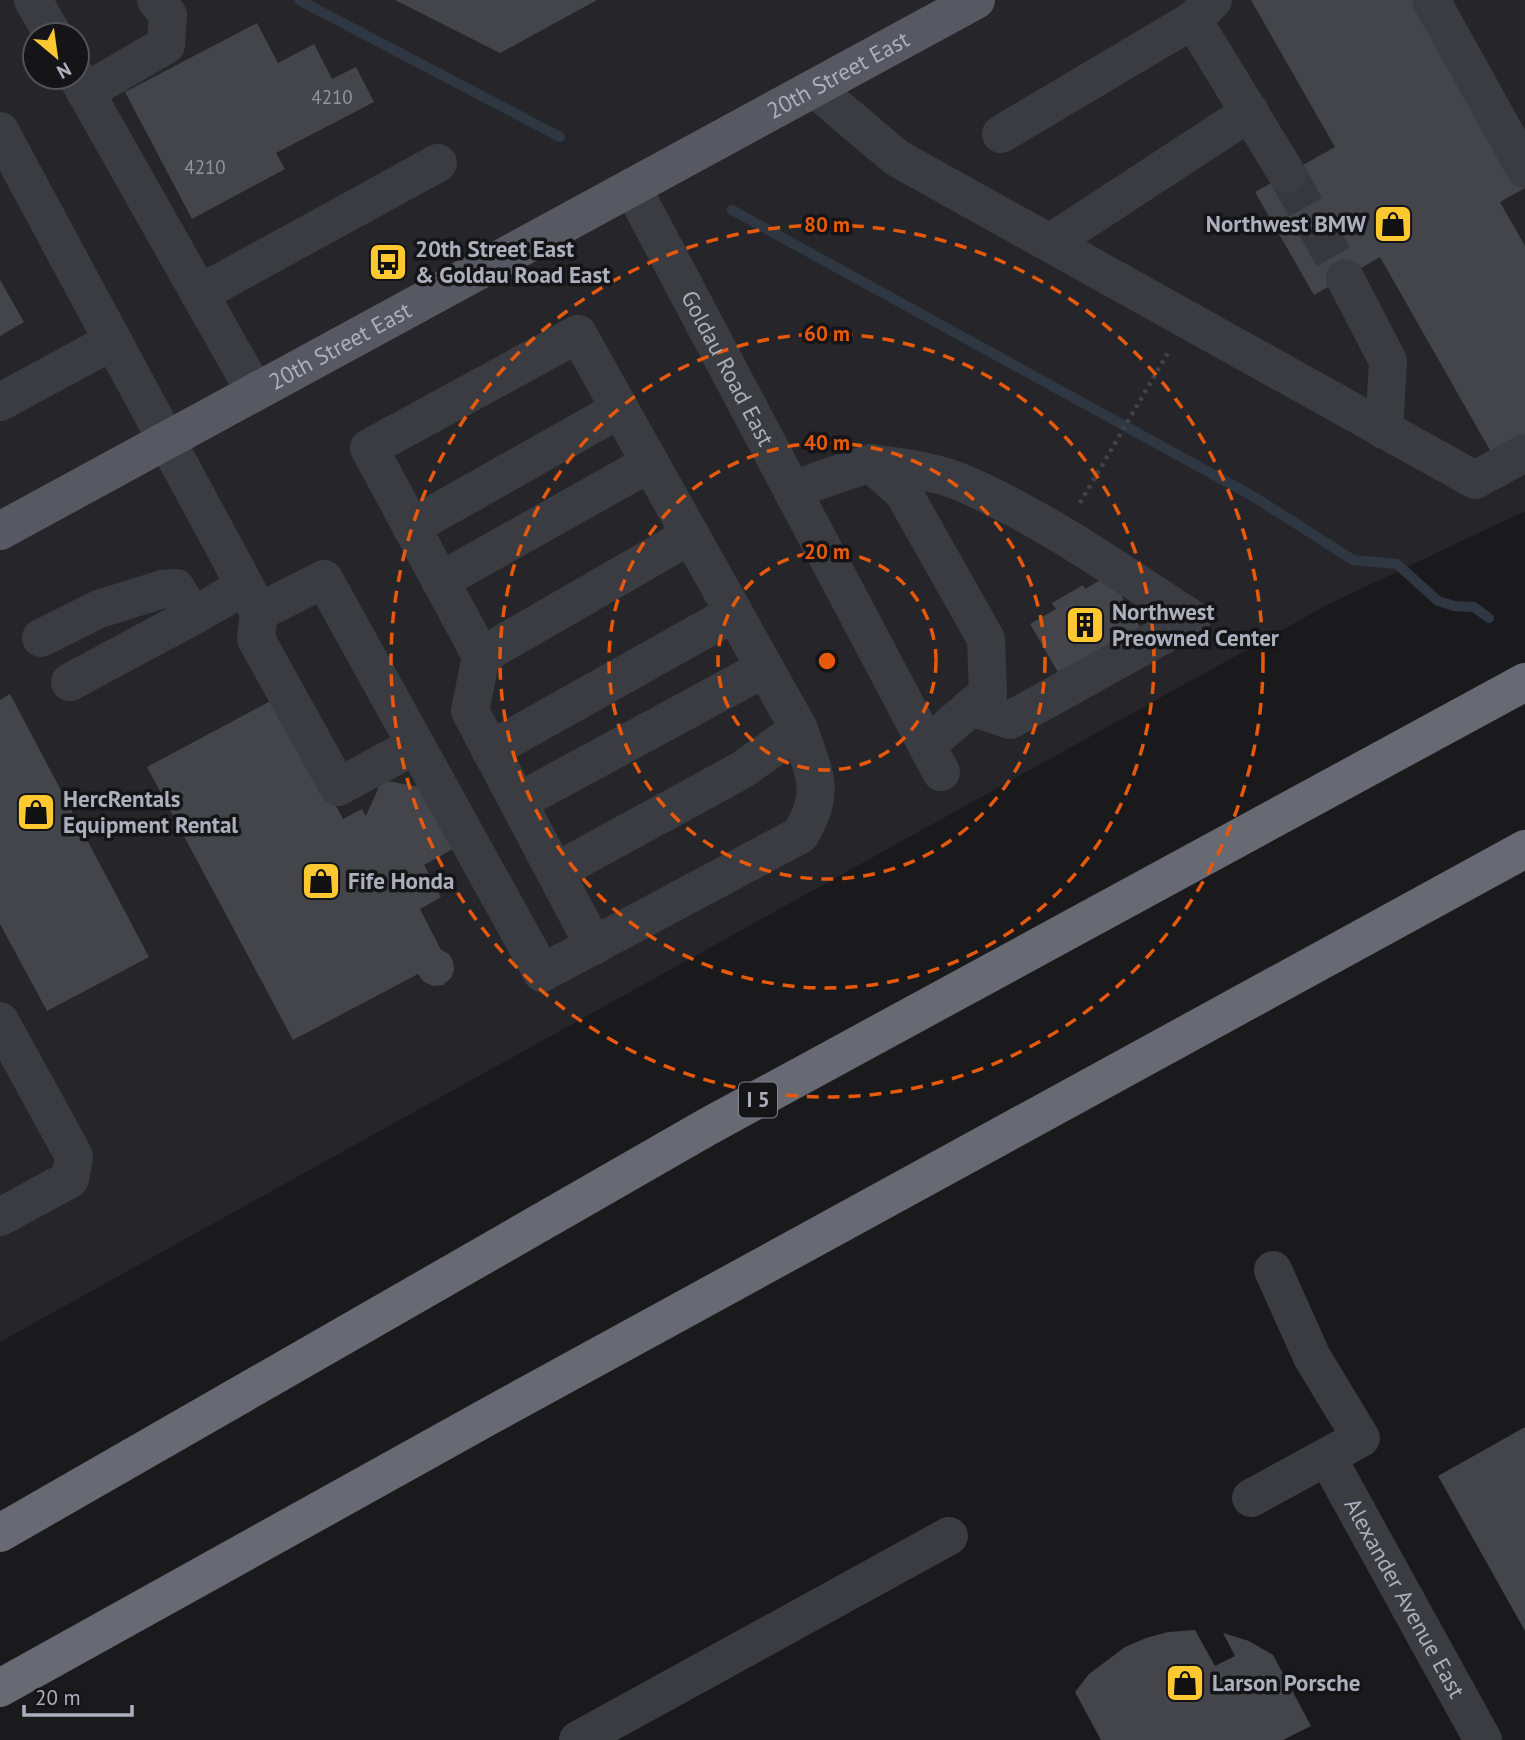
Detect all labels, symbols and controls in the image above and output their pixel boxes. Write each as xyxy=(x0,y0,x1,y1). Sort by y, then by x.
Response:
north arrow xyxy=(21,21,91,91)
street label: 20th Street East xyxy=(762,24,914,125)
text: N xyxy=(53,57,76,84)
house number: 4210 xyxy=(311,85,353,109)
house number: 4210 xyxy=(184,155,226,179)
shop icon: Northwest BMW xyxy=(1372,203,1414,245)
place label: Northwest BMW xyxy=(1206,209,1366,238)
text: 80 m xyxy=(804,211,850,238)
place label: 20th Street East & Goldau Road East xyxy=(415,234,610,289)
bus stop icon: 20th Street East & Goldau Road East xyxy=(367,241,409,283)
street label: Goldau Road East xyxy=(675,285,781,451)
street label: 20th Street East xyxy=(263,295,416,396)
text: 60 m xyxy=(804,320,850,347)
text: 40 m xyxy=(804,429,850,456)
text: 20 m xyxy=(804,538,850,565)
place label: Northwest Preowned Center xyxy=(1112,597,1280,652)
building icon: Northwest Preowned Center xyxy=(1064,604,1106,646)
centre of rings xyxy=(815,649,839,673)
place label: HercRentals Equipment Rental xyxy=(63,784,238,839)
shop icon: HercRentals Equipment Rental xyxy=(15,791,57,833)
shop icon: Fife Honda xyxy=(300,860,342,902)
place label: Fife Honda xyxy=(348,866,454,895)
road number: I 5 xyxy=(739,1082,777,1118)
street label: Alexander Avenue East xyxy=(1338,1493,1472,1703)
shop icon: Larson Porsche xyxy=(1164,1662,1206,1704)
place label: Larson Porsche xyxy=(1212,1668,1360,1697)
scale bar xyxy=(24,1674,133,1718)
text: 20 m xyxy=(35,1684,81,1711)

